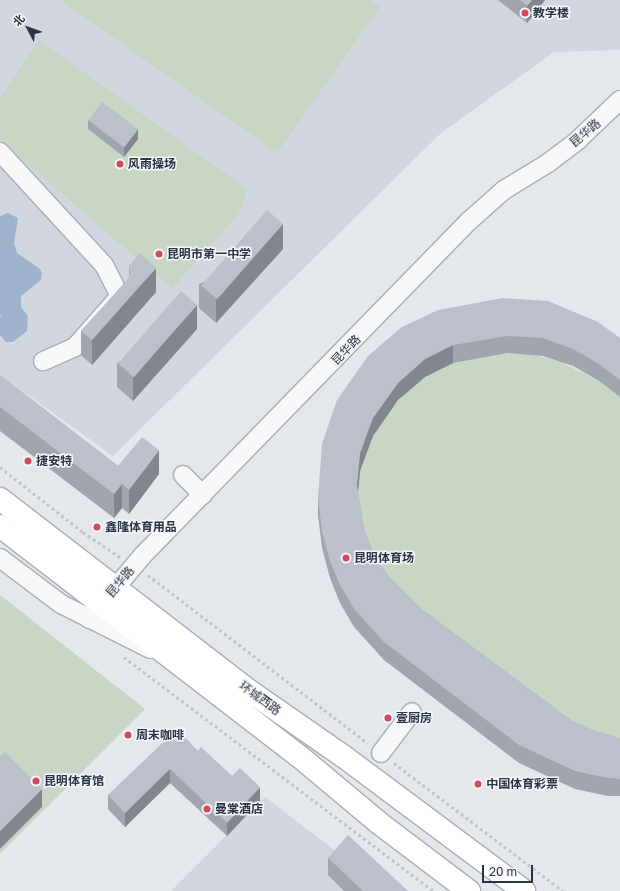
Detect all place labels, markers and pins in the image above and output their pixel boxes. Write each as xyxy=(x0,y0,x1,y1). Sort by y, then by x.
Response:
place label: 教学楼 xyxy=(533,6,569,20)
marker: 教学楼 xyxy=(520,8,530,18)
place label: 风雨操场 xyxy=(128,157,176,171)
marker: 风雨操场 xyxy=(115,159,125,169)
place label: 昆明市第一中学 xyxy=(167,247,251,261)
marker: 昆明市第一中学 xyxy=(154,249,164,259)
place label: 捷安特 xyxy=(36,454,72,468)
marker: 捷安特 xyxy=(23,456,33,466)
place label: 鑫隆体育用品 xyxy=(105,520,177,534)
marker: 鑫隆体育用品 xyxy=(92,522,102,532)
place label: 昆明体育场 xyxy=(354,551,414,565)
marker: 昆明体育场 xyxy=(341,553,351,563)
place label: 壹厨房 xyxy=(396,711,432,725)
marker: 壹厨房 xyxy=(383,713,393,723)
place label: 周末咖啡 xyxy=(136,728,184,742)
marker: 周末咖啡 xyxy=(123,730,133,740)
place label: 昆明体育馆 xyxy=(44,774,104,788)
marker: 昆明体育馆 xyxy=(31,776,41,786)
place label: 中国体育彩票 xyxy=(486,777,558,791)
marker: 中国体育彩票 xyxy=(473,779,483,789)
place label: 曼棠酒店 xyxy=(215,802,263,816)
marker: 曼棠酒店 xyxy=(202,804,212,814)

